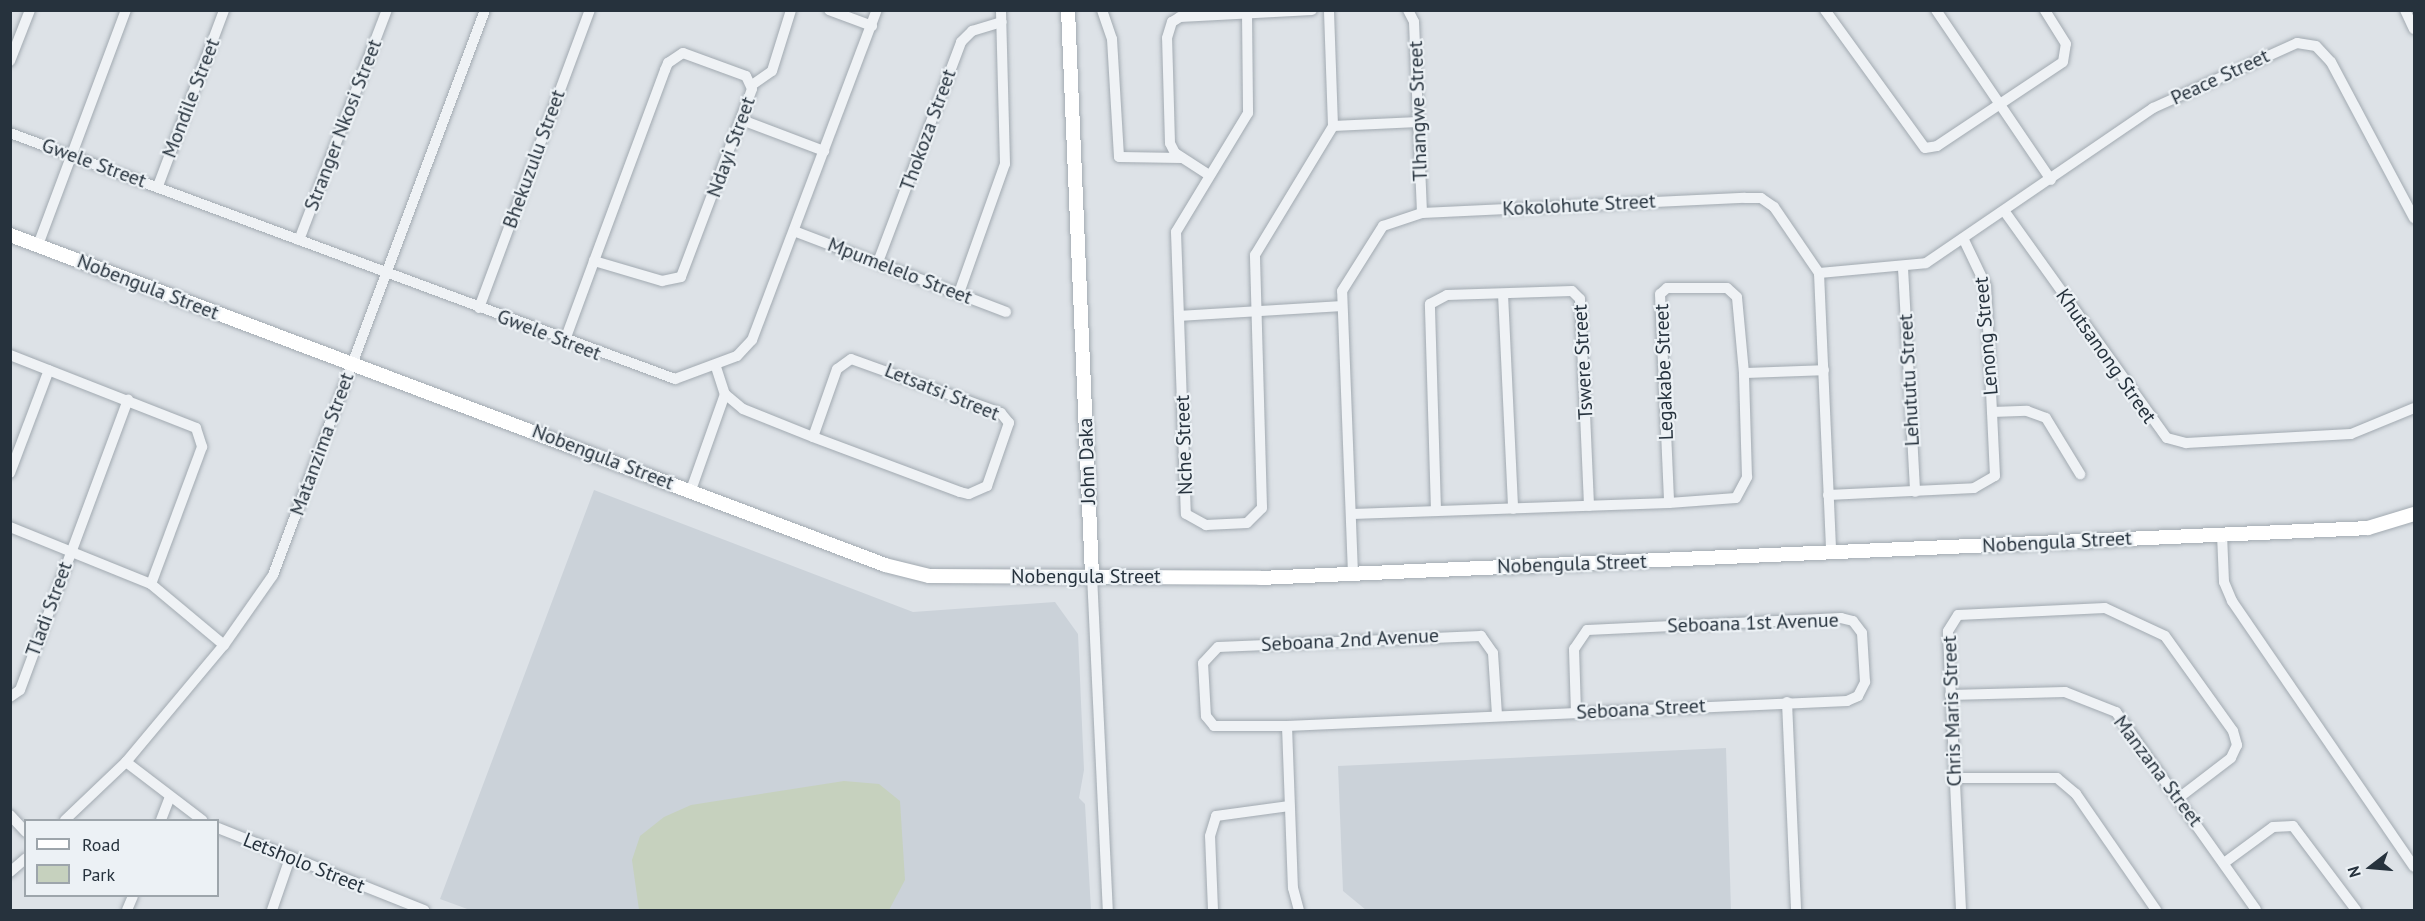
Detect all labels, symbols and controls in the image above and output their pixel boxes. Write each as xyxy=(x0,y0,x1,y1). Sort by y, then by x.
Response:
street label: Mondile Street xyxy=(157,35,225,161)
street label: Stranger Nkosi Street xyxy=(299,36,387,214)
street label: Tlhangwe Street xyxy=(1404,40,1432,182)
street label: Peace Street xyxy=(2167,44,2273,110)
street label: Thokoza Street xyxy=(895,66,961,194)
street label: Bhekuzulu Street xyxy=(498,86,570,232)
street label: Ndayi Street xyxy=(702,93,760,201)
street label: Gwele Street xyxy=(39,133,149,193)
street label: Kokolohute Street xyxy=(1502,189,1656,221)
street label: Mpumelelo Street xyxy=(824,232,976,310)
street label: Nobengula Street xyxy=(74,249,222,325)
street label: Lenong Street xyxy=(1969,276,2003,396)
street label: Khutsanong Street xyxy=(2051,284,2161,428)
street label: Legakabe Street xyxy=(1650,303,1678,441)
street label: Gwele Street xyxy=(494,304,604,366)
street label: Tswere Street xyxy=(1568,304,1598,420)
street label: Lehututu Street xyxy=(1894,313,1924,447)
street label: Letsatsi Street xyxy=(881,358,1003,426)
street label: Matanzima Street xyxy=(285,369,359,519)
street label: Nche Street xyxy=(1170,395,1198,495)
street label: John Daka xyxy=(1074,417,1100,505)
street label: Nobengula Street xyxy=(529,419,677,495)
street label: Nobengula Street xyxy=(1982,526,2132,558)
street label: Nobengula Street xyxy=(1497,549,1647,579)
street label: Tladi Street xyxy=(21,558,77,660)
street label: Nobengula Street xyxy=(1011,564,1161,588)
street label: Seboana 1st Avenue xyxy=(1666,608,1840,638)
street label: Seboana 2nd Avenue xyxy=(1260,623,1440,657)
street label: Chris Maris Street xyxy=(1937,635,1967,787)
street label: Seboana Street xyxy=(1576,694,1706,724)
street label: Manzana Street xyxy=(2108,711,2208,831)
legend xyxy=(24,819,219,897)
street label: Letsholo Street xyxy=(240,828,368,898)
text: Road xyxy=(82,833,120,856)
north arrow xyxy=(2341,837,2401,897)
text: Park xyxy=(82,863,115,886)
text: N xyxy=(2343,864,2365,880)

